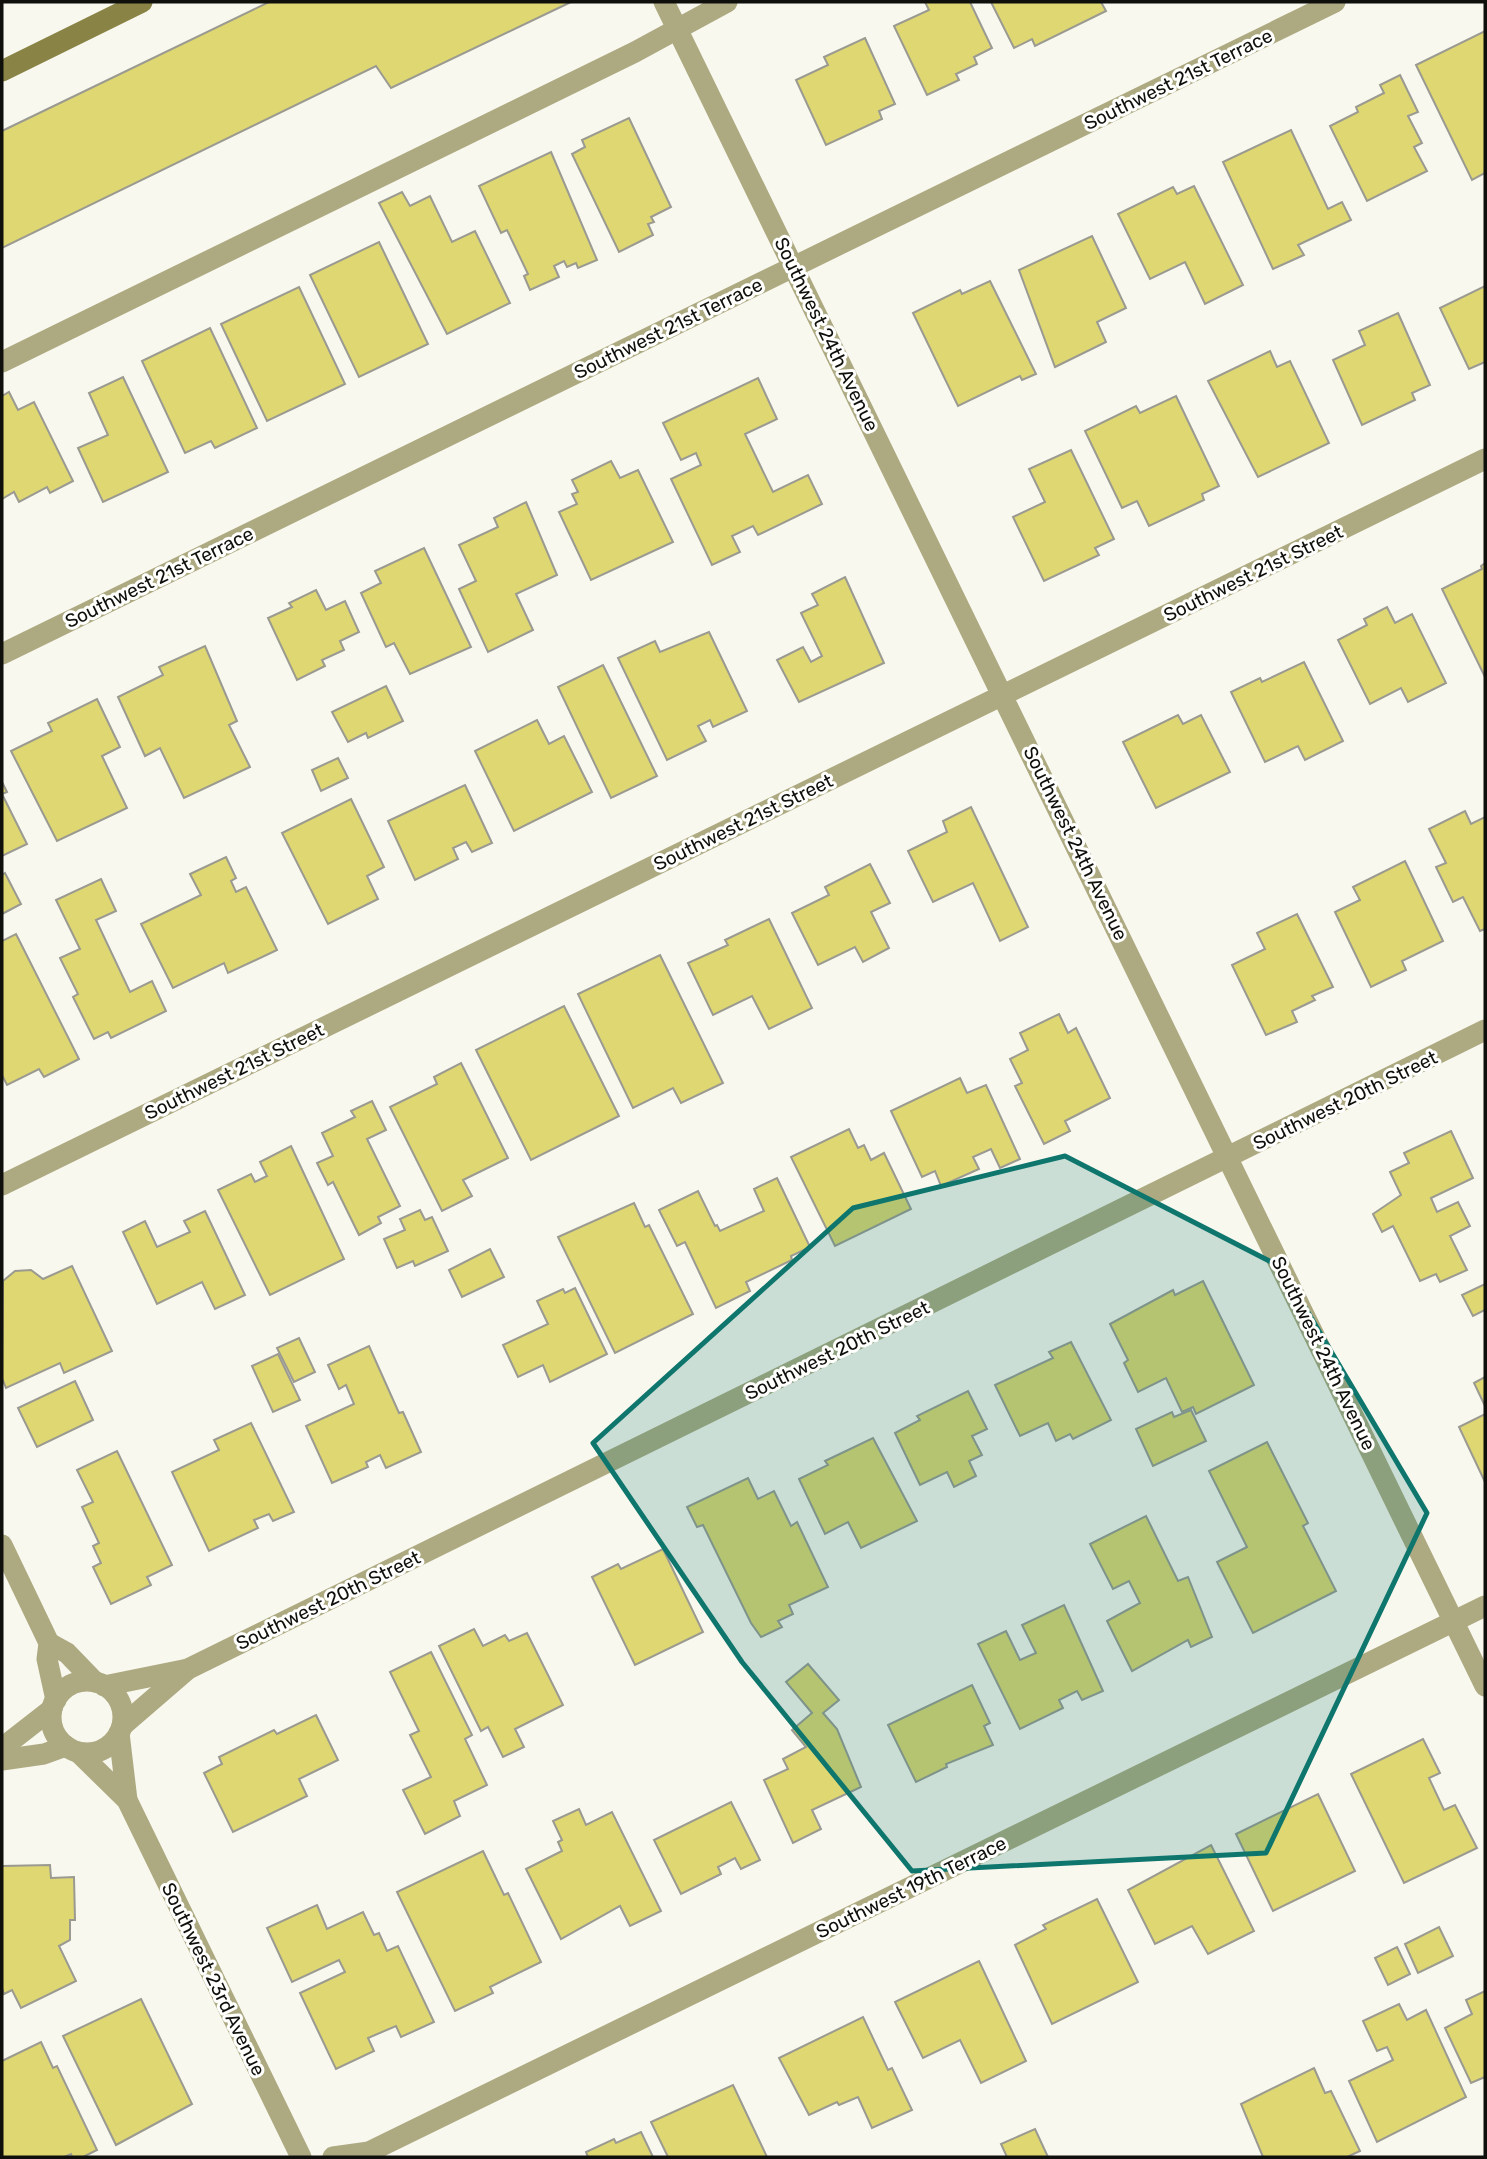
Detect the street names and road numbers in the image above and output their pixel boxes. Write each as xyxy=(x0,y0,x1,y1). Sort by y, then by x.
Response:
street label: Southwest 21st Terrace xyxy=(1080,24,1276,135)
street label: Southwest 24th Avenue xyxy=(770,234,884,435)
street label: Southwest 21st Terrace xyxy=(570,273,766,384)
street label: Southwest 21st Street xyxy=(1160,520,1347,627)
street label: Southwest 21st Terrace xyxy=(61,522,257,633)
street label: Southwest 24th Avenue xyxy=(1019,743,1133,944)
street label: Southwest 21st Street xyxy=(650,769,837,876)
street label: Southwest 21st Street xyxy=(141,1018,328,1125)
street label: Southwest 20th Street xyxy=(1249,1046,1442,1155)
street label: Southwest 24th Avenue xyxy=(1267,1253,1381,1454)
street label: Southwest 20th Street xyxy=(741,1296,934,1405)
street label: Southwest 20th Street xyxy=(232,1546,425,1655)
street label: Southwest 19th Terrace xyxy=(812,1831,1010,1944)
street label: Southwest 23rd Avenue xyxy=(157,1879,270,2080)

